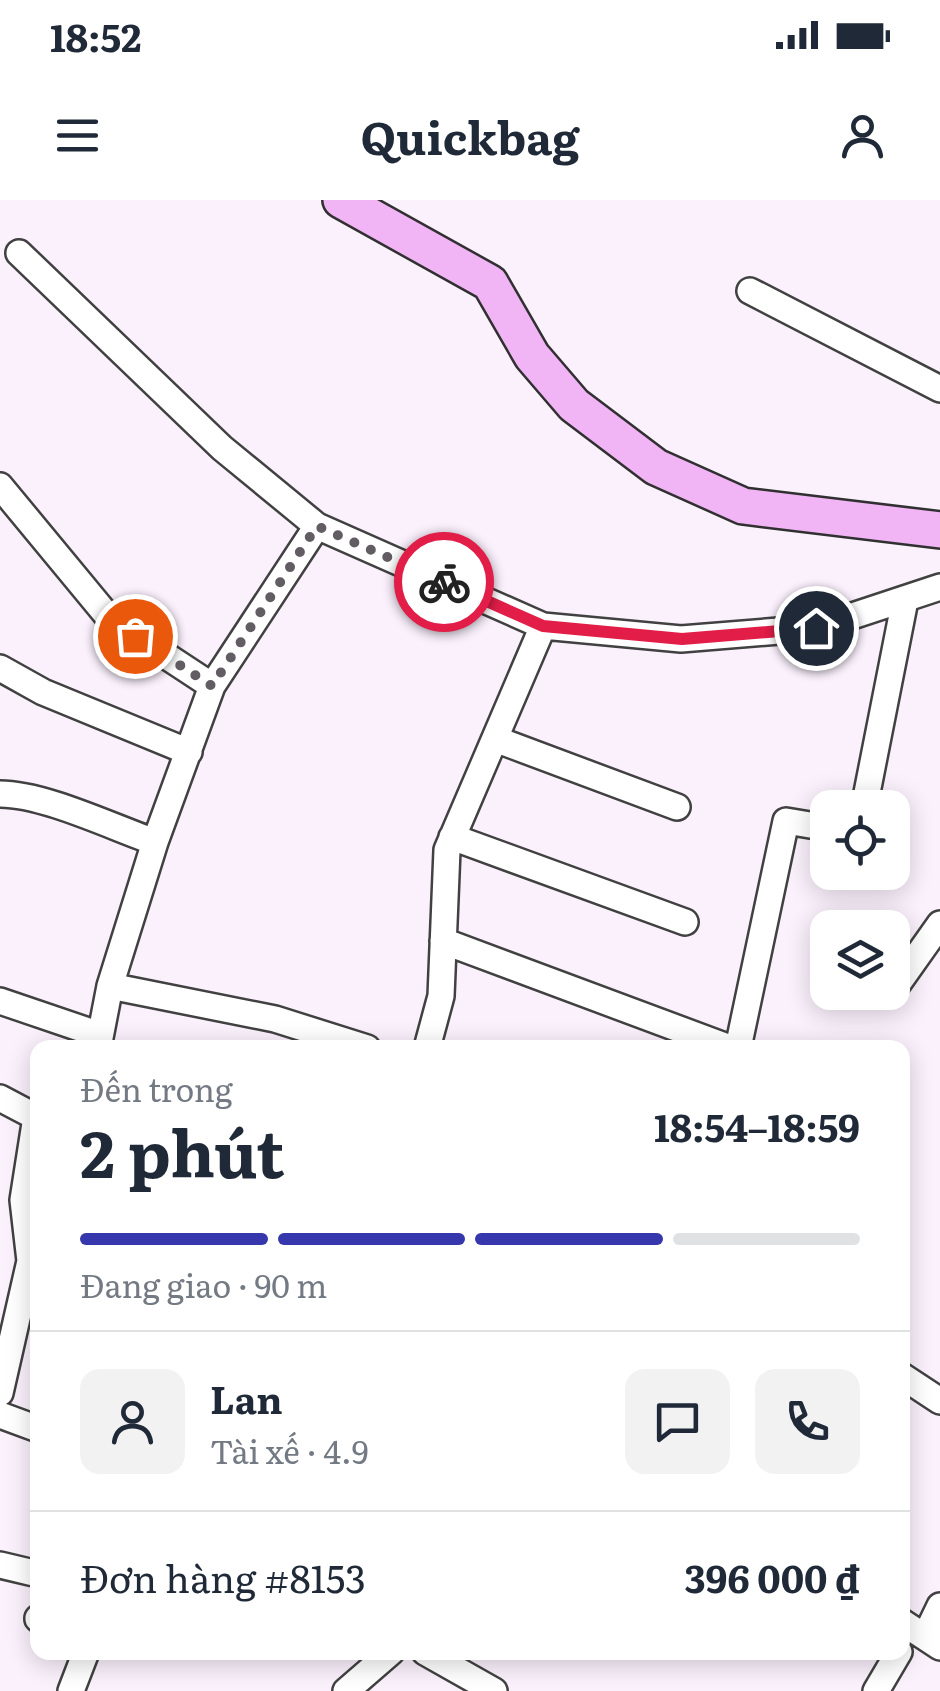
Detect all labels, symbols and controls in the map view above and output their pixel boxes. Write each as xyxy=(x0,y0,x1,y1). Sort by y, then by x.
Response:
text: 18:52 xyxy=(50,7,141,64)
text: Quickbag xyxy=(361,102,579,169)
icon: menu xyxy=(50,108,105,163)
icon: person xyxy=(835,108,890,163)
courier xyxy=(394,532,494,632)
icon: bike xyxy=(417,555,472,610)
pin xyxy=(774,586,859,671)
pin xyxy=(93,594,178,679)
icon: home xyxy=(789,601,844,656)
icon: bag xyxy=(108,609,163,664)
map controls xyxy=(810,790,910,1010)
button: locate xyxy=(810,790,910,890)
button: layers xyxy=(810,910,910,1010)
text: Đến trong xyxy=(80,1064,233,1112)
text: 18:54–18:59 xyxy=(654,1097,860,1154)
text: 2 phút xyxy=(80,1101,285,1198)
text: Đang giao · 90 m xyxy=(80,1260,327,1308)
button: person xyxy=(80,1369,185,1474)
text: Lan xyxy=(210,1369,283,1426)
button: chat xyxy=(625,1369,730,1474)
button: phone xyxy=(755,1369,860,1474)
text: Tài xế · 4.9 xyxy=(210,1426,368,1474)
text: Đơn hàng #8153 xyxy=(80,1548,366,1605)
text: 396 000 ₫ xyxy=(684,1548,860,1605)

